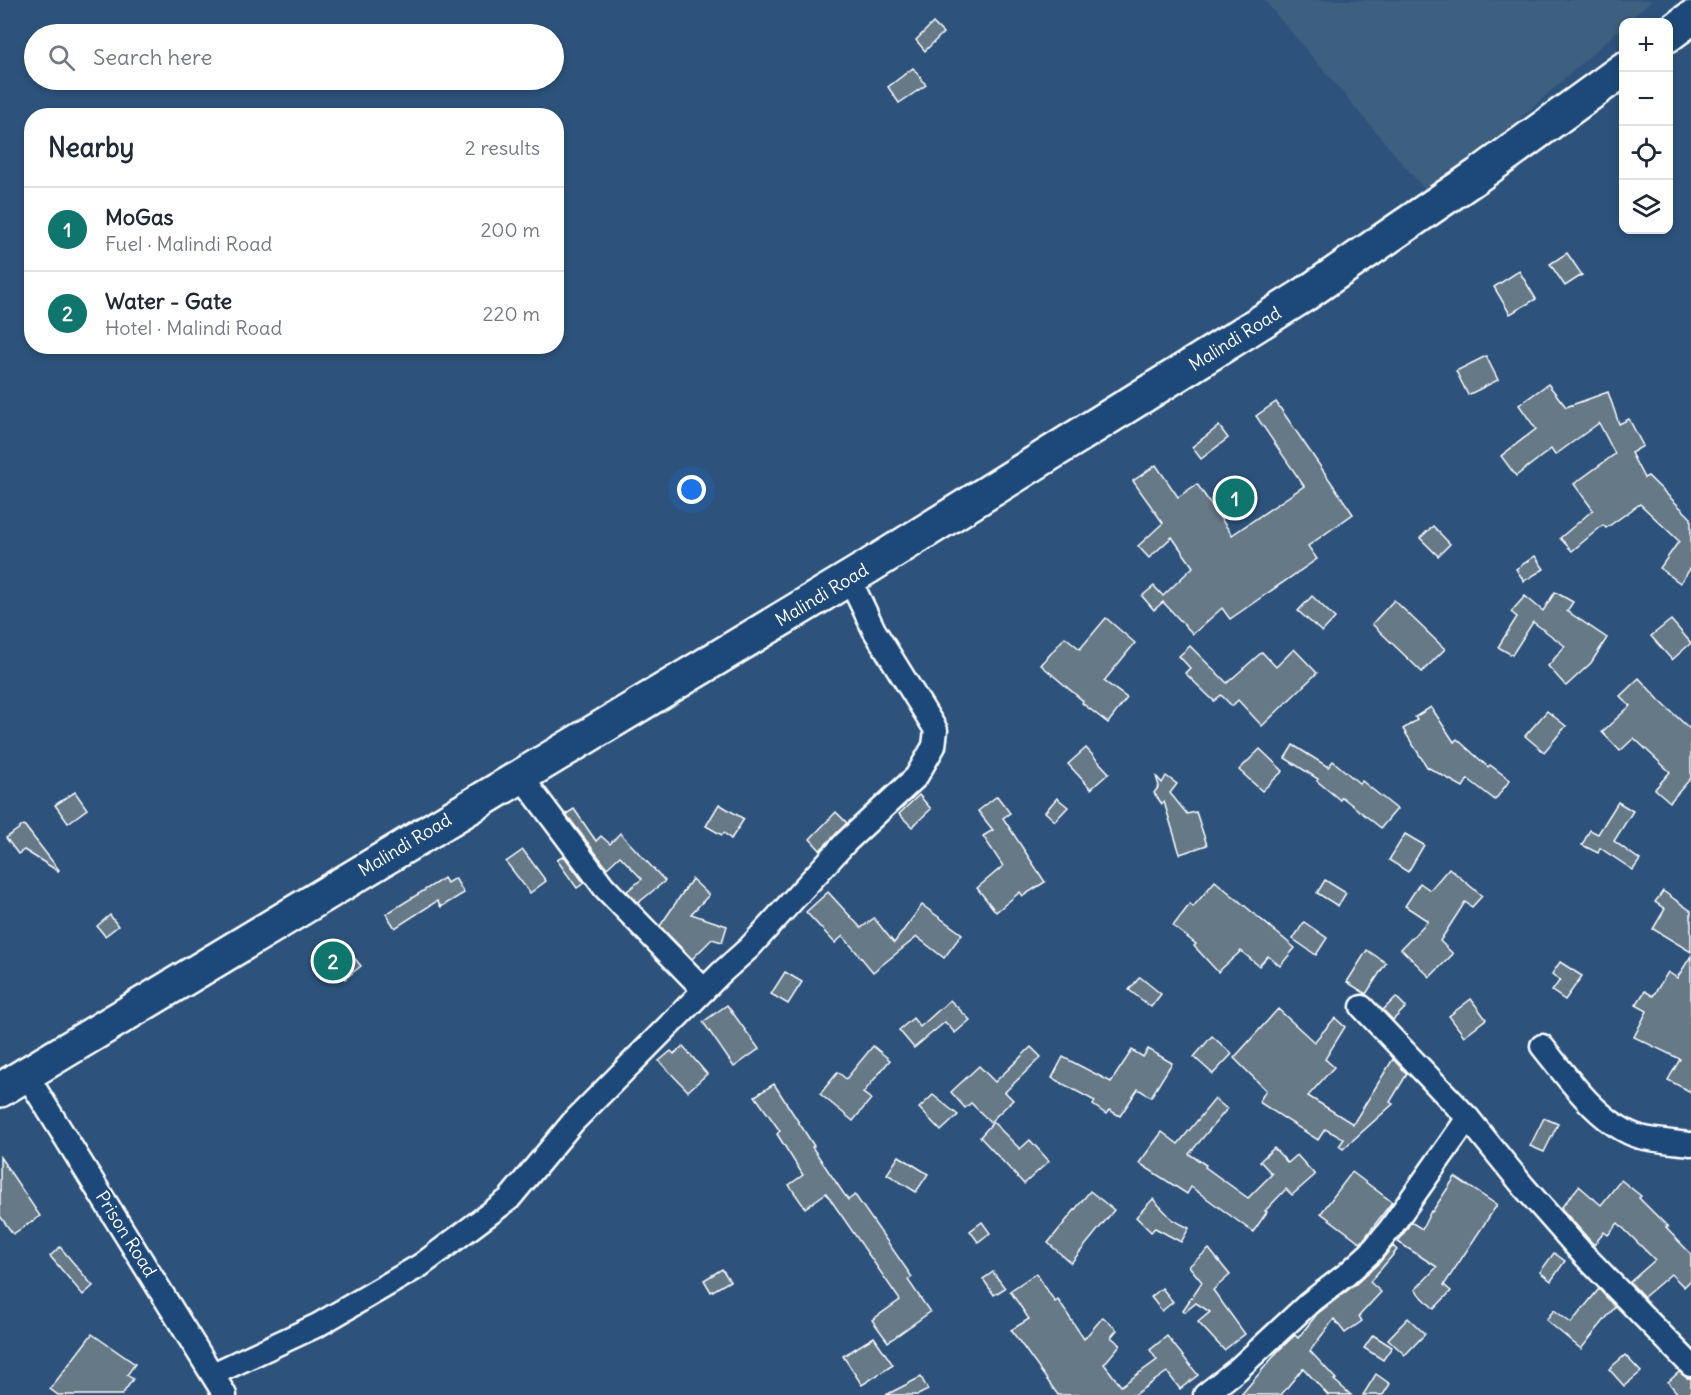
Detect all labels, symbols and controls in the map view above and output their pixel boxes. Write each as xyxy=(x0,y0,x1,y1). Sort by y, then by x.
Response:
map controls xyxy=(1619,18,1673,234)
button: + xyxy=(1619,18,1673,72)
search box xyxy=(24,24,564,90)
icon: search xyxy=(45,41,78,74)
text: Search here xyxy=(93,43,212,71)
button: − xyxy=(1619,72,1673,126)
button: locate xyxy=(1619,126,1673,180)
text: Nearby xyxy=(48,131,134,164)
text: 2 results xyxy=(465,135,540,160)
button: layers xyxy=(1619,180,1673,234)
text: MoGas xyxy=(105,203,174,231)
text: 1 xyxy=(64,217,71,242)
text: 200 m xyxy=(480,217,540,242)
text: Fuel · Malindi Road xyxy=(105,231,272,256)
text: Water - Gate xyxy=(105,287,232,315)
text: 2 xyxy=(62,301,73,326)
text: 220 m xyxy=(483,301,540,326)
street label: Malindi Road xyxy=(1184,301,1285,376)
text: Hotel · Malindi Road xyxy=(105,315,282,340)
your location xyxy=(677,475,706,504)
pin: 1 xyxy=(1216,476,1254,520)
street label: Malindi Road xyxy=(771,558,873,631)
street label: Malindi Road xyxy=(354,808,456,881)
pin: 2 xyxy=(314,938,352,984)
street label: Prison Road xyxy=(91,1186,162,1281)

